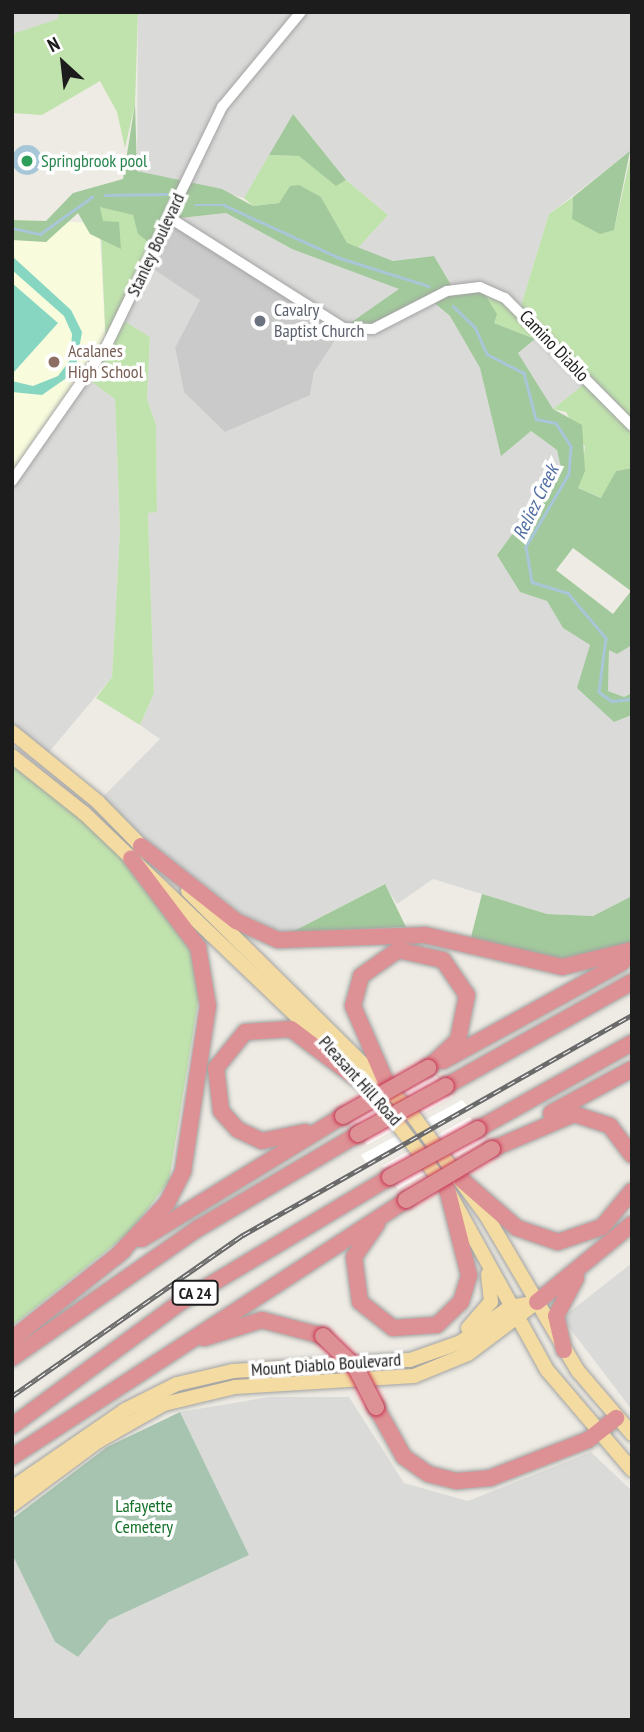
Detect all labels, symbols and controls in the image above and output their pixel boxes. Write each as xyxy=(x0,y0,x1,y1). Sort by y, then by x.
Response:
north arrow xyxy=(28,28,98,98)
text: N xyxy=(43,31,63,57)
place label: Springbrook pool xyxy=(41,150,148,172)
marker: Springbrook pool xyxy=(19,153,35,169)
street label: Stanley Boulevard xyxy=(123,190,189,300)
place label: Cavalry Baptist Church xyxy=(274,300,364,342)
street label: Camino Diablo xyxy=(515,306,593,386)
marker: Cavalry Baptist Church xyxy=(252,313,268,329)
place label: Acalanes High School xyxy=(68,341,143,384)
marker: Acalanes High School xyxy=(46,354,62,370)
water label: Reliez Creek xyxy=(508,461,564,543)
street label: Pleasant Hill Road xyxy=(314,1032,406,1130)
road number: CA 24 xyxy=(170,1280,220,1306)
street label: Mount Diablo Boulevard xyxy=(250,1349,402,1381)
park label: Lafayette Cemetery xyxy=(115,1496,173,1538)

